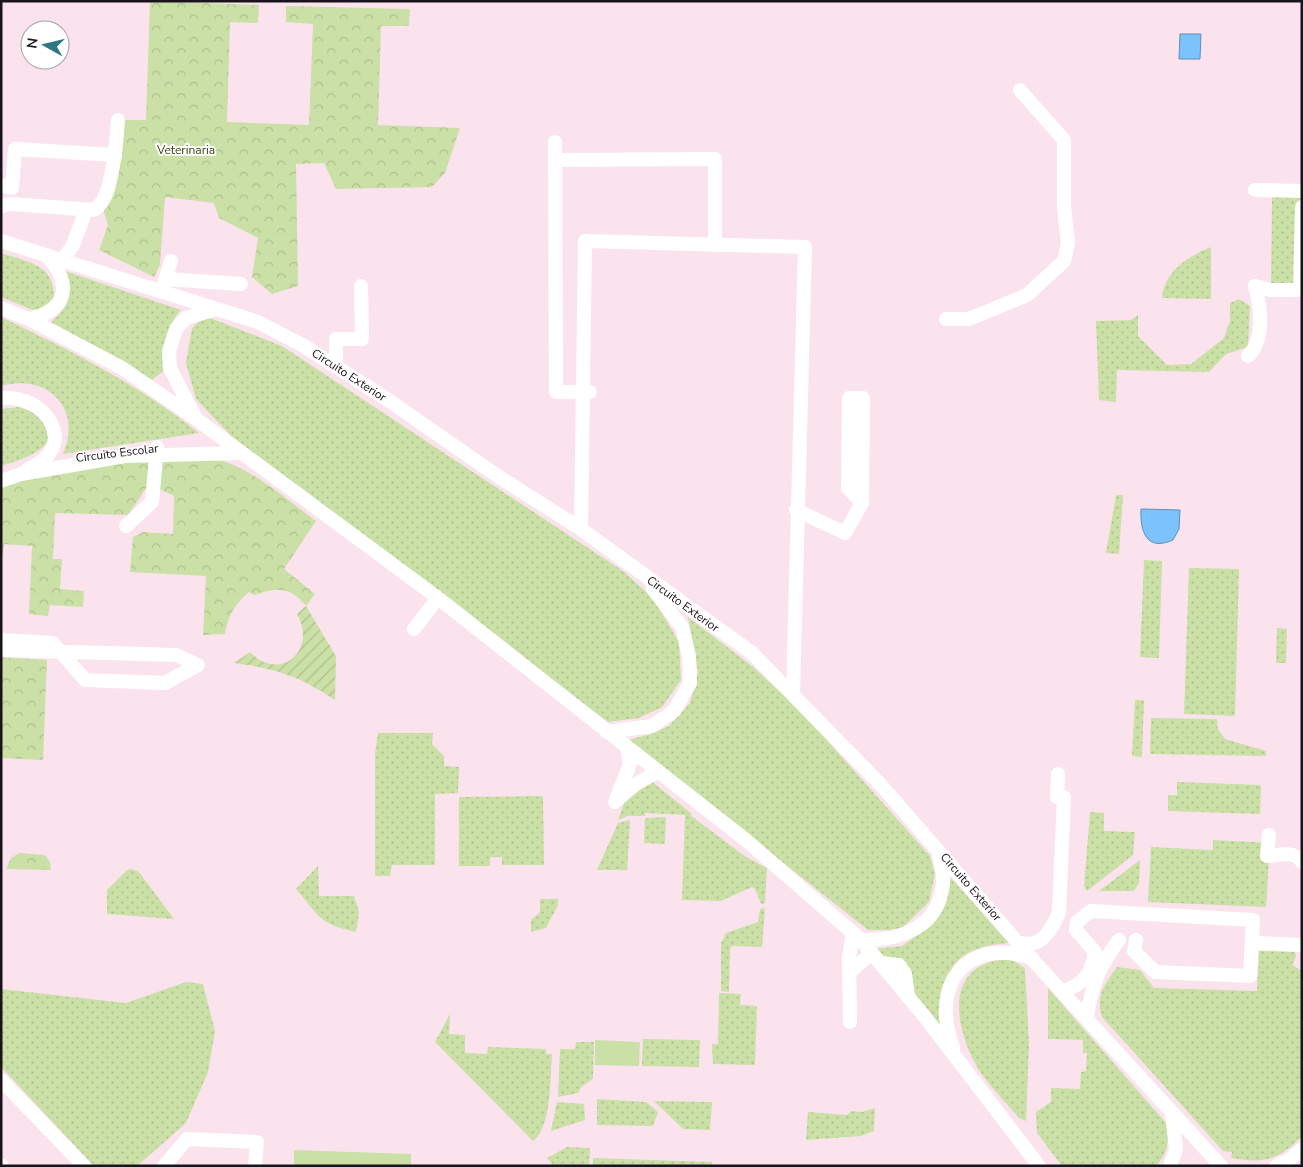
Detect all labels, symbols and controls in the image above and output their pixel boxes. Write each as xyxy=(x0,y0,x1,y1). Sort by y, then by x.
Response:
north arrow xyxy=(20,20,70,70)
text: N xyxy=(22,37,43,50)
park label: Veterinaria xyxy=(156,142,215,158)
street label: Circuito Exterior xyxy=(309,345,390,405)
street label: Circuito Escolar xyxy=(75,440,160,466)
street label: Circuito Exterior xyxy=(644,572,723,636)
street label: Circuito Exterior xyxy=(937,849,1006,925)

